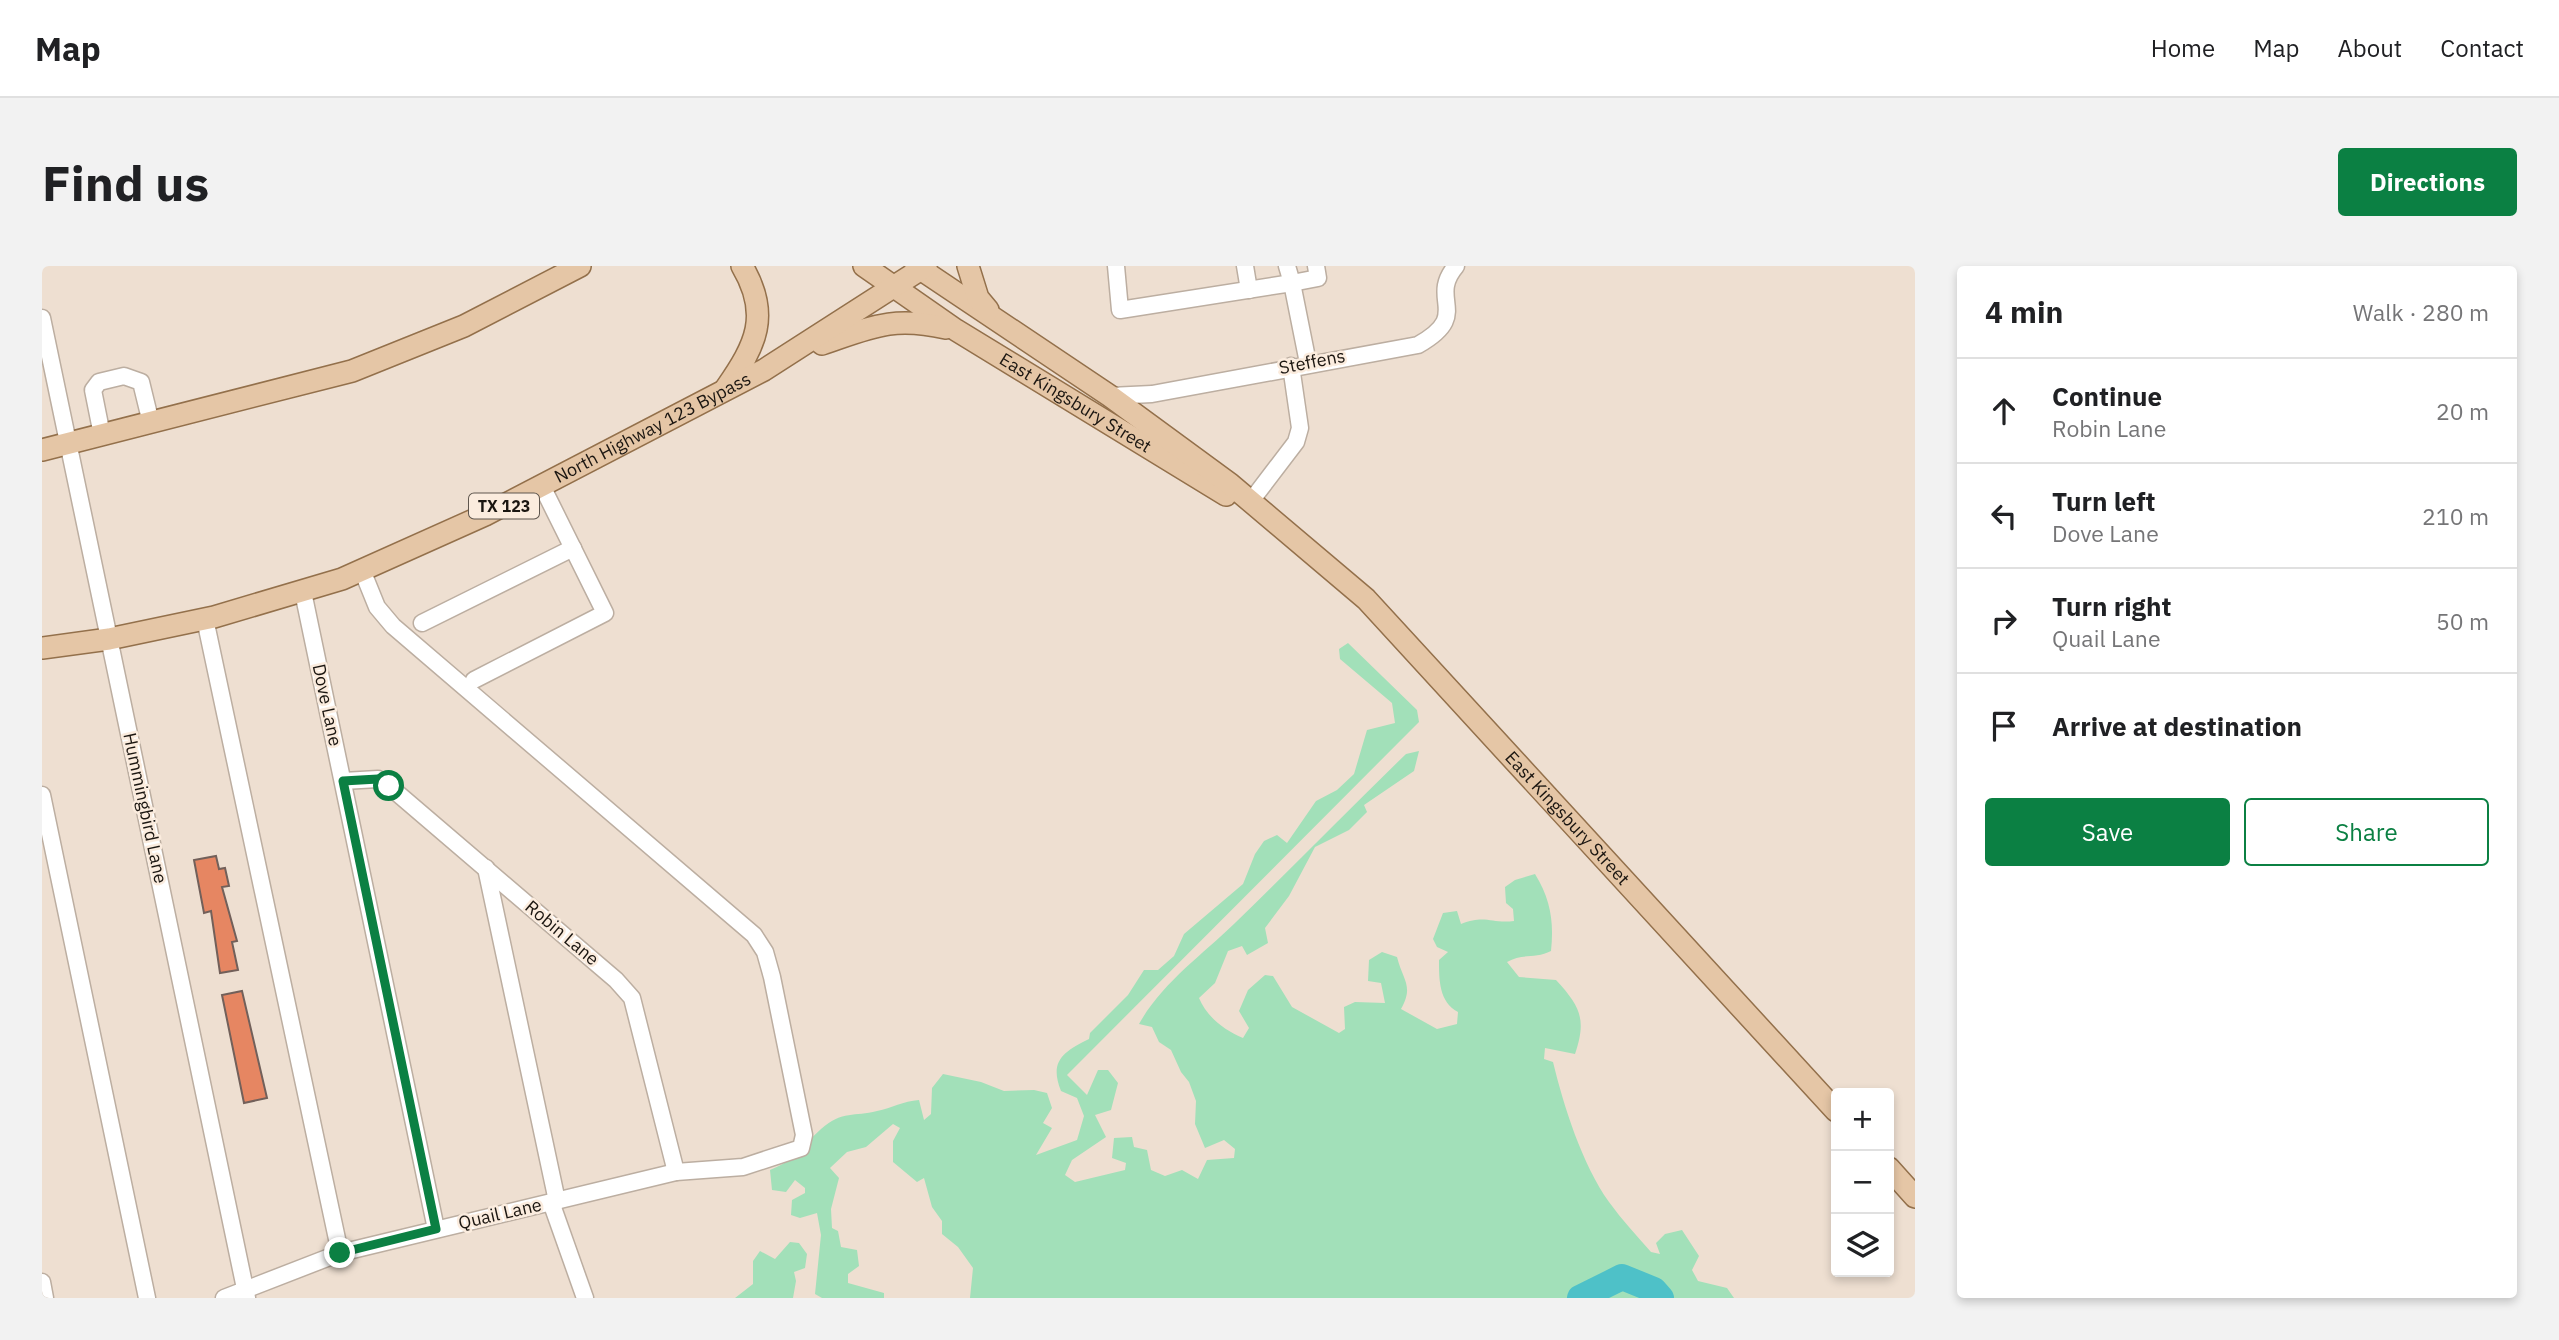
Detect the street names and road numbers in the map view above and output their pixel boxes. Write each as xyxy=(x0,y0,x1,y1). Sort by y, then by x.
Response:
street label: Steffens xyxy=(1277,344,1347,379)
street label: East Kingsbury Street xyxy=(995,347,1156,458)
street label: North Highway 123 Bypass xyxy=(550,367,755,488)
road number: TX 123 xyxy=(469,494,539,518)
street label: Dove Lane xyxy=(308,662,347,748)
street label: Hummingbird Lane xyxy=(118,730,173,885)
street label: East Kingsbury Street xyxy=(1500,746,1635,890)
street label: Robin Lane xyxy=(521,895,604,970)
street label: Quail Lane xyxy=(456,1193,544,1234)

